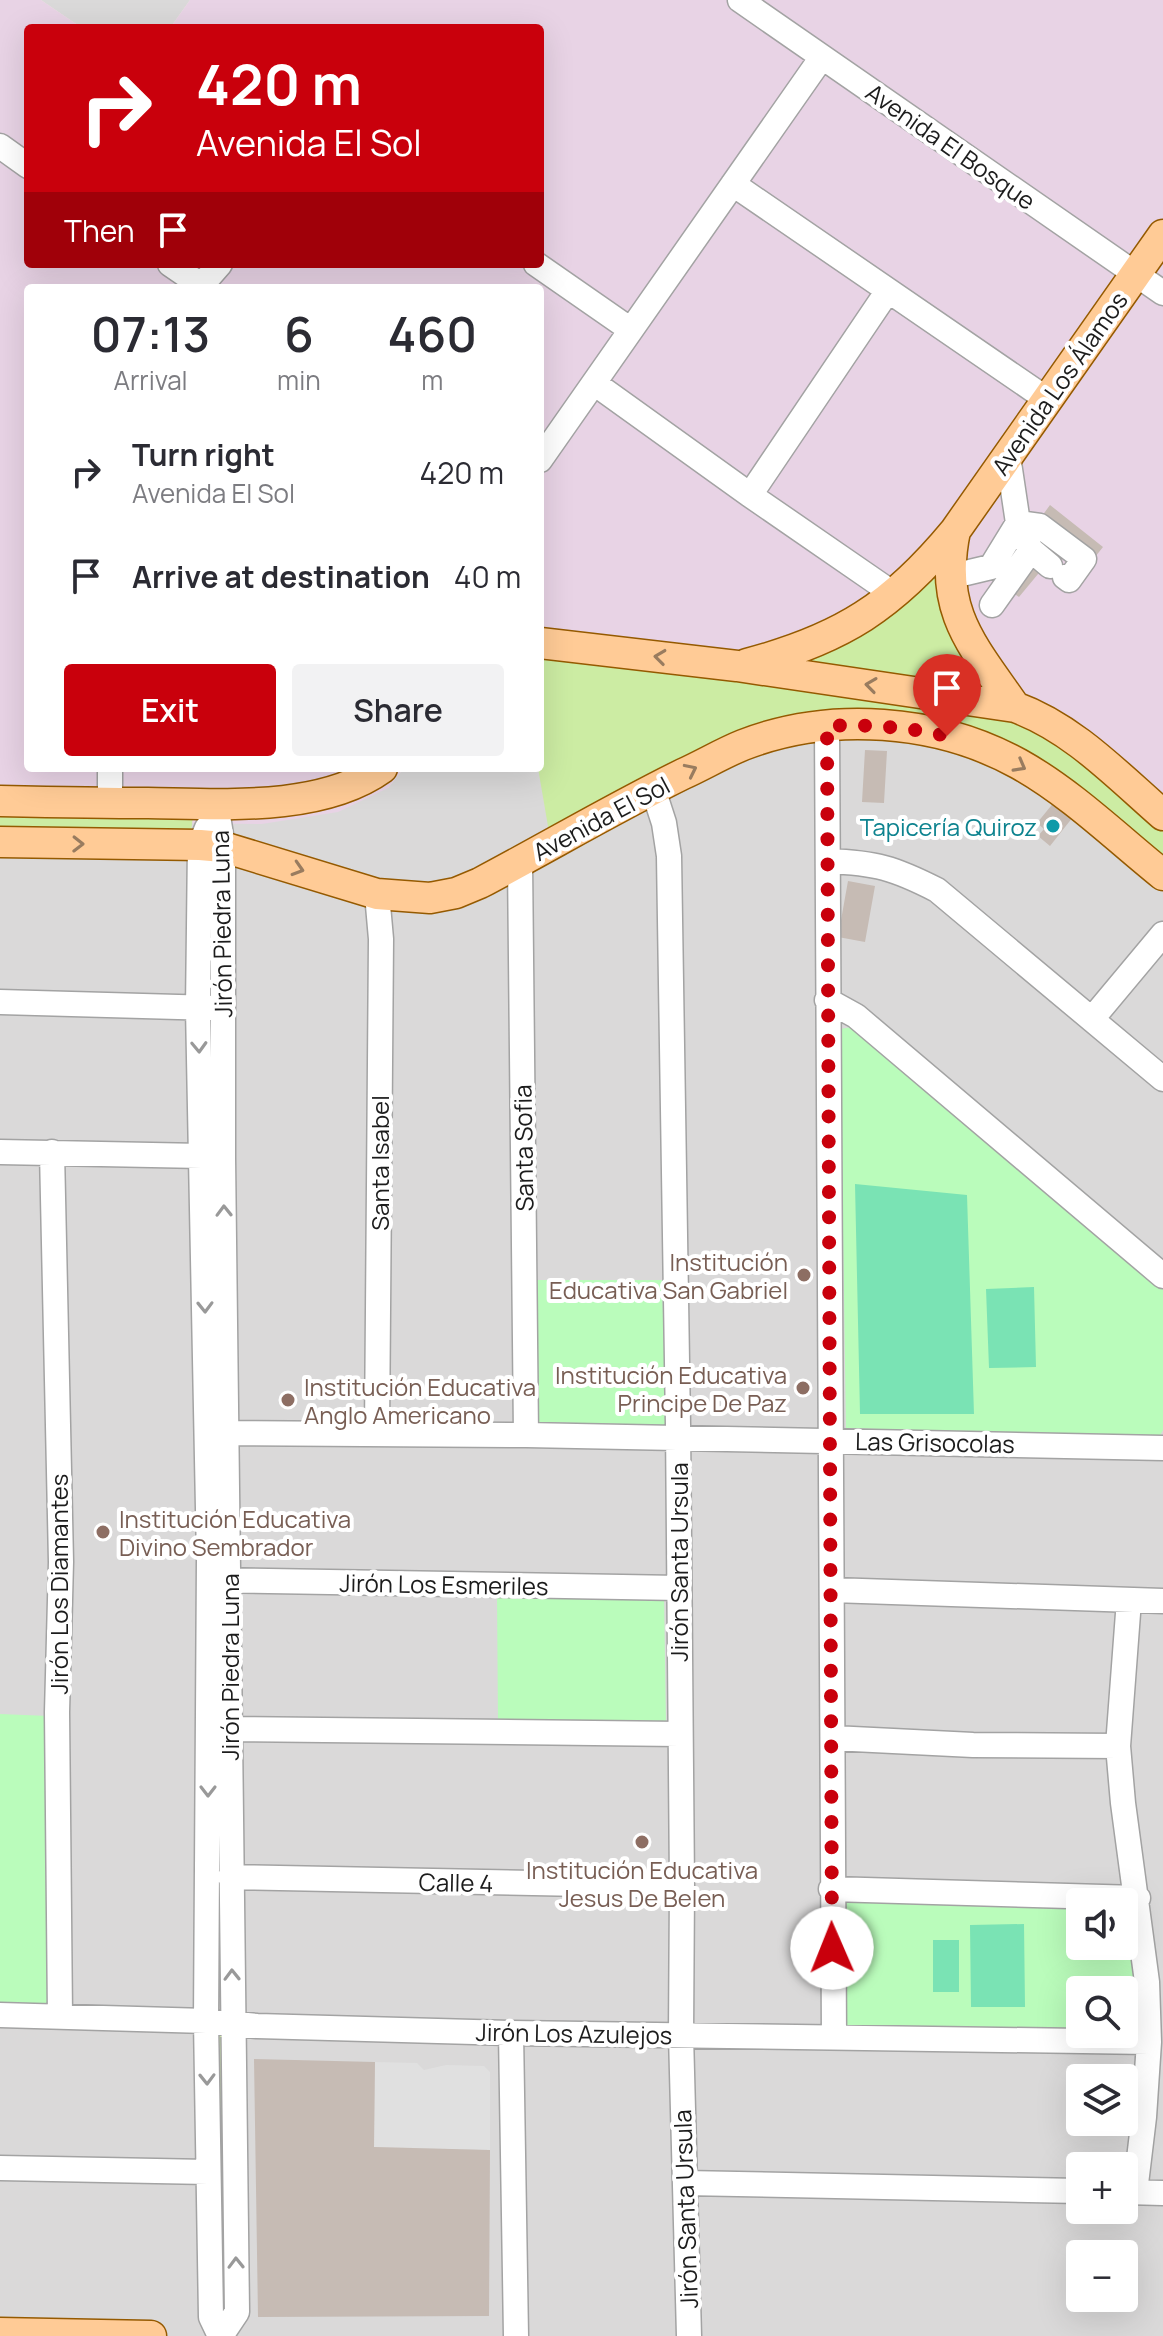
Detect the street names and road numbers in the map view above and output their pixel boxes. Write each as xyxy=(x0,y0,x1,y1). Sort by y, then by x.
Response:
street label: Avenida El Bosque xyxy=(860,75,1042,217)
street label: Avenida Los Álamos xyxy=(983,285,1135,481)
street label: Avenida El Sol xyxy=(527,768,675,868)
street label: Jirón Piedra Luna xyxy=(203,830,239,1018)
street label: Santa Sofia xyxy=(505,1084,541,1212)
street label: Santa Isabel xyxy=(363,1095,396,1231)
street label: Las Grisocolas xyxy=(855,1424,1015,1460)
street label: Jirón Santa Ursula xyxy=(662,1462,695,1662)
street label: Jirón Los Diamantes xyxy=(42,1474,75,1694)
street label: Jirón Los Esmeriles xyxy=(339,1566,549,1602)
street label: Jirón Piedra Luna xyxy=(213,1573,246,1761)
street label: Calle 4 xyxy=(418,1865,494,1899)
street label: Jirón Los Azulejos xyxy=(475,2015,673,2051)
street label: Jirón Santa Ursula xyxy=(665,2109,705,2309)

